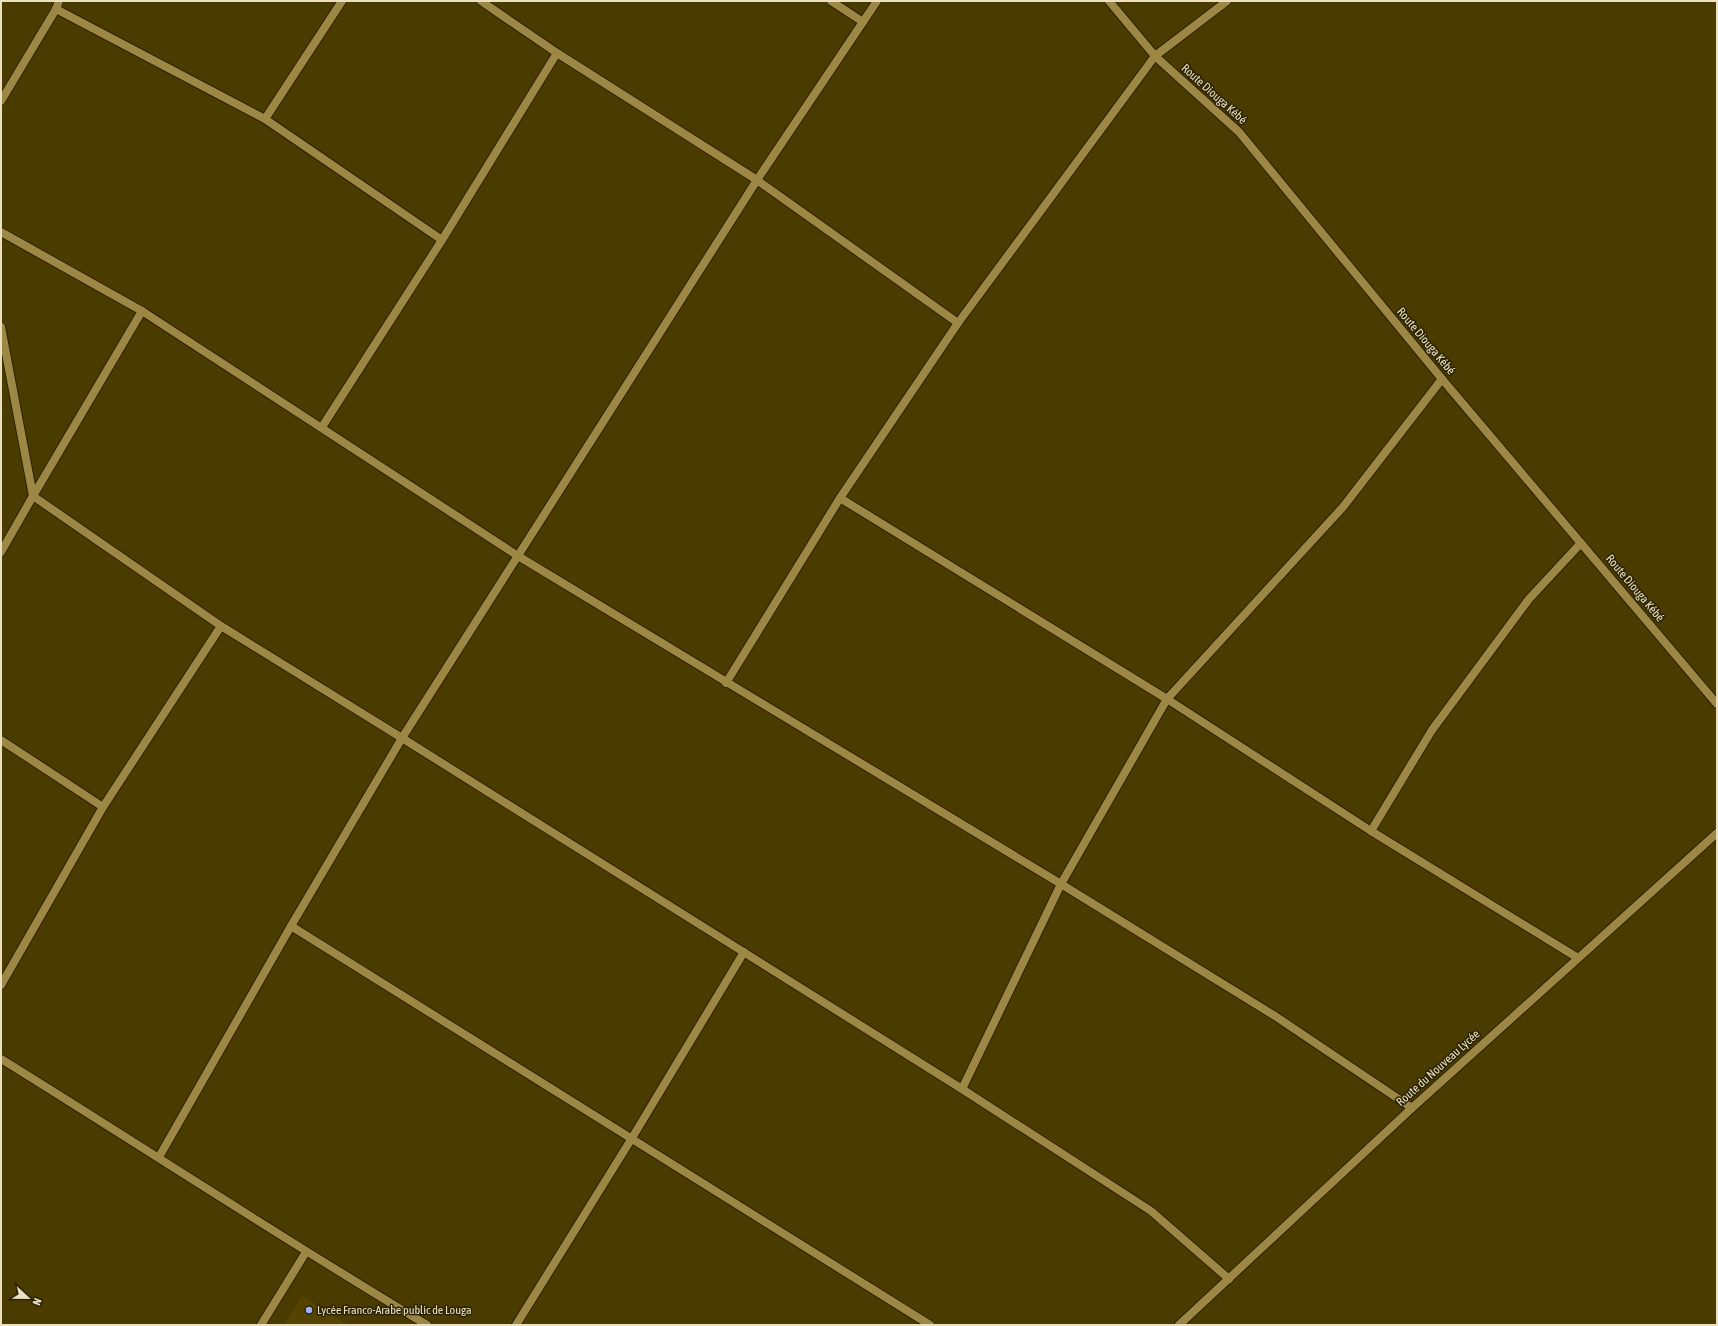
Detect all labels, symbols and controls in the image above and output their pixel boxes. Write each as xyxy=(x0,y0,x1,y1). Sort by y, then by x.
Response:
street label: Route Diouga Kébé xyxy=(1178,61,1250,127)
street label: Route Diouga Kébé xyxy=(1394,305,1458,377)
street label: Route Diouga Kébé xyxy=(1603,552,1667,624)
street label: Route du Nouveau Lycée xyxy=(1393,1027,1483,1109)
north arrow xyxy=(8,1278,48,1318)
text: N xyxy=(30,1296,44,1307)
place label: Lycée Franco-Arabe public de Louga xyxy=(317,1303,472,1317)
marker: Lycée Franco-Arabe public de Louga xyxy=(304,1305,314,1315)

